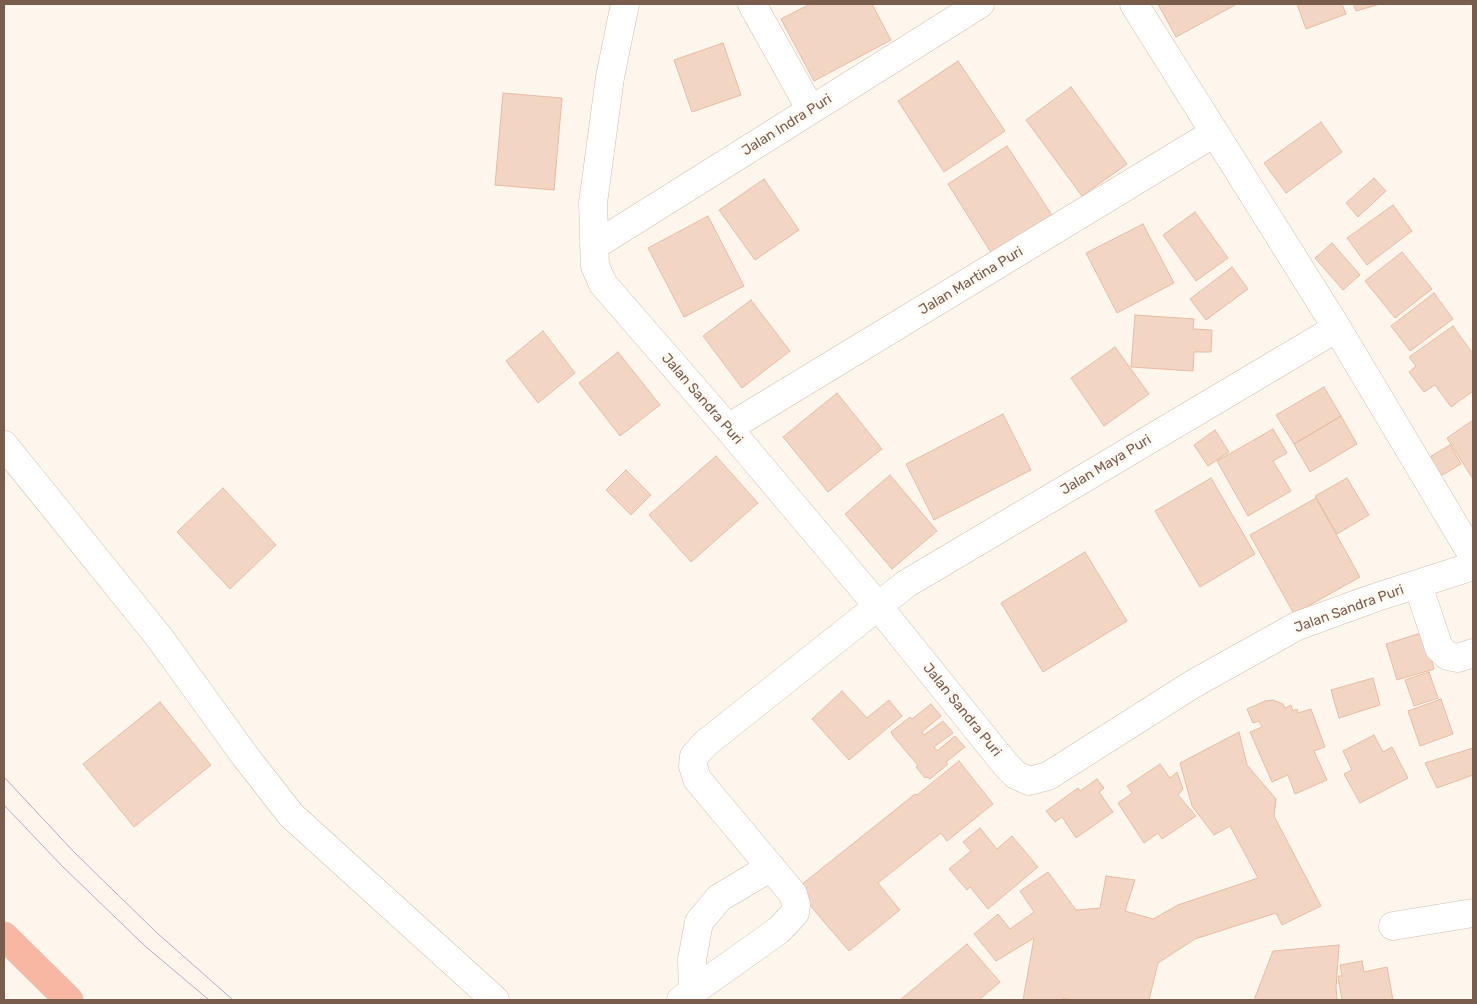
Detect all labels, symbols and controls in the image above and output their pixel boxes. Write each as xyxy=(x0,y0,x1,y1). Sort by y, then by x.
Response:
street label: Jalan Indra Puri xyxy=(739,91,835,159)
street label: Jalan Martina Puri xyxy=(916,243,1026,319)
street label: Jalan Sandra Puri xyxy=(658,350,746,448)
street label: Jalan Maya Puri xyxy=(1058,431,1154,499)
street label: Jalan Sandra Puri xyxy=(1292,581,1406,637)
street label: Jalan Sandra Puri xyxy=(919,660,1005,760)

